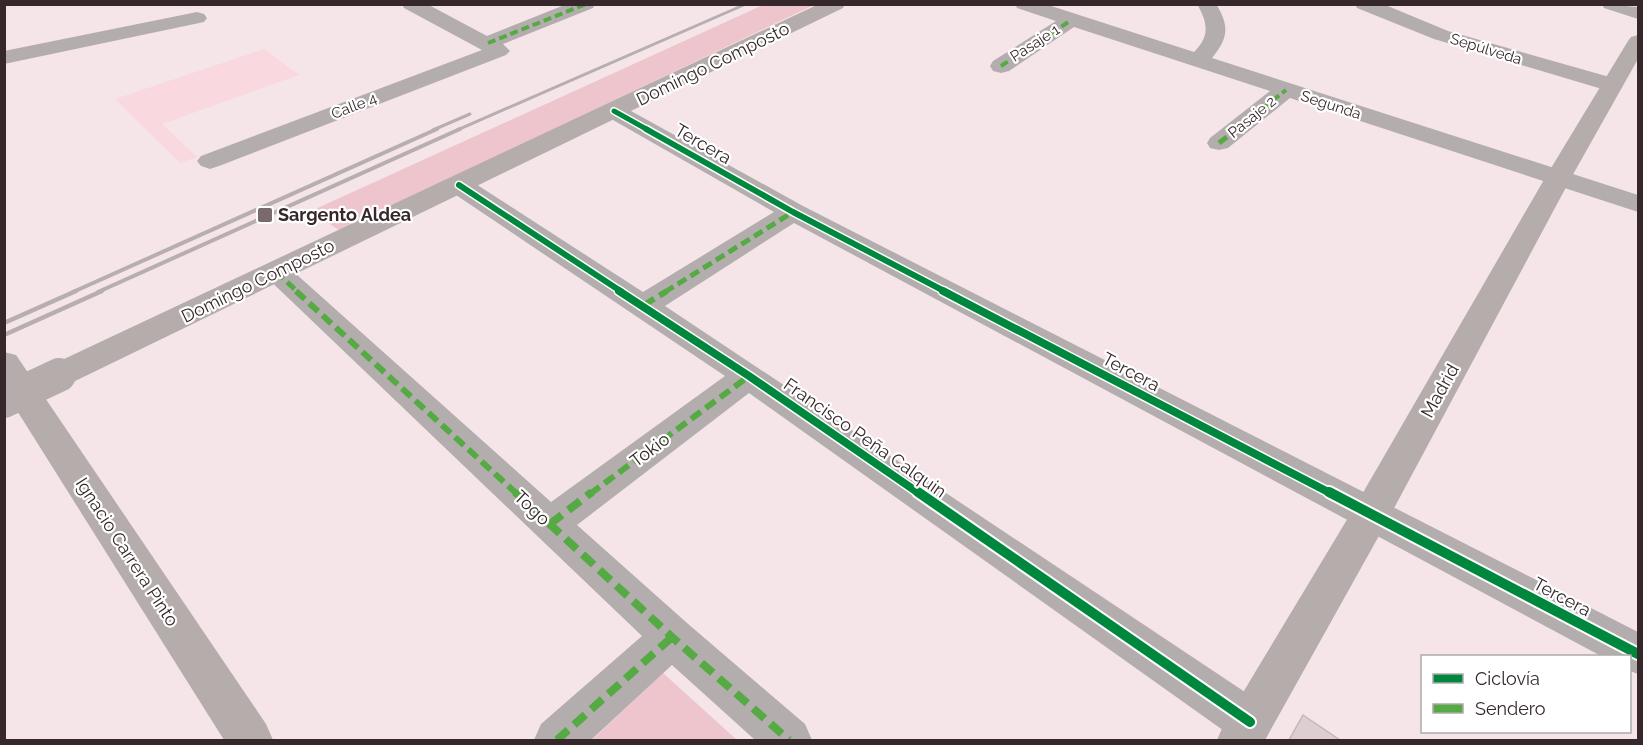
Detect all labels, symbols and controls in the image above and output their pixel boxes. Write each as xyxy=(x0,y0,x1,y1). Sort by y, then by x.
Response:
street label: Domingo Composto xyxy=(633,17,793,110)
street label: Pasaje 1 xyxy=(1007,20,1064,66)
street label: Sepúlveda xyxy=(1448,30,1524,68)
street label: Segunda xyxy=(1299,87,1363,123)
street label: Calle 4 xyxy=(329,89,379,123)
street label: Pasaje 2 xyxy=(1224,92,1280,142)
street label: Tercera xyxy=(671,119,735,168)
place label: Sargento Aldea xyxy=(278,204,411,225)
marker: Sargento Aldea xyxy=(256,206,274,224)
street label: Domingo Composto xyxy=(178,234,338,327)
street label: Tercera xyxy=(1099,348,1164,395)
street label: Madrid xyxy=(1416,360,1463,421)
street label: Francisco Peña Calquin xyxy=(780,373,951,502)
street label: Tokio xyxy=(626,428,674,471)
street label: Ignacio Carrera Pinto xyxy=(72,474,183,630)
street label: Togo xyxy=(510,486,555,530)
street label: Tercera xyxy=(1530,573,1595,620)
legend xyxy=(1421,655,1631,733)
text: Ciclovía xyxy=(1475,668,1540,689)
text: Sendero xyxy=(1475,698,1546,719)

